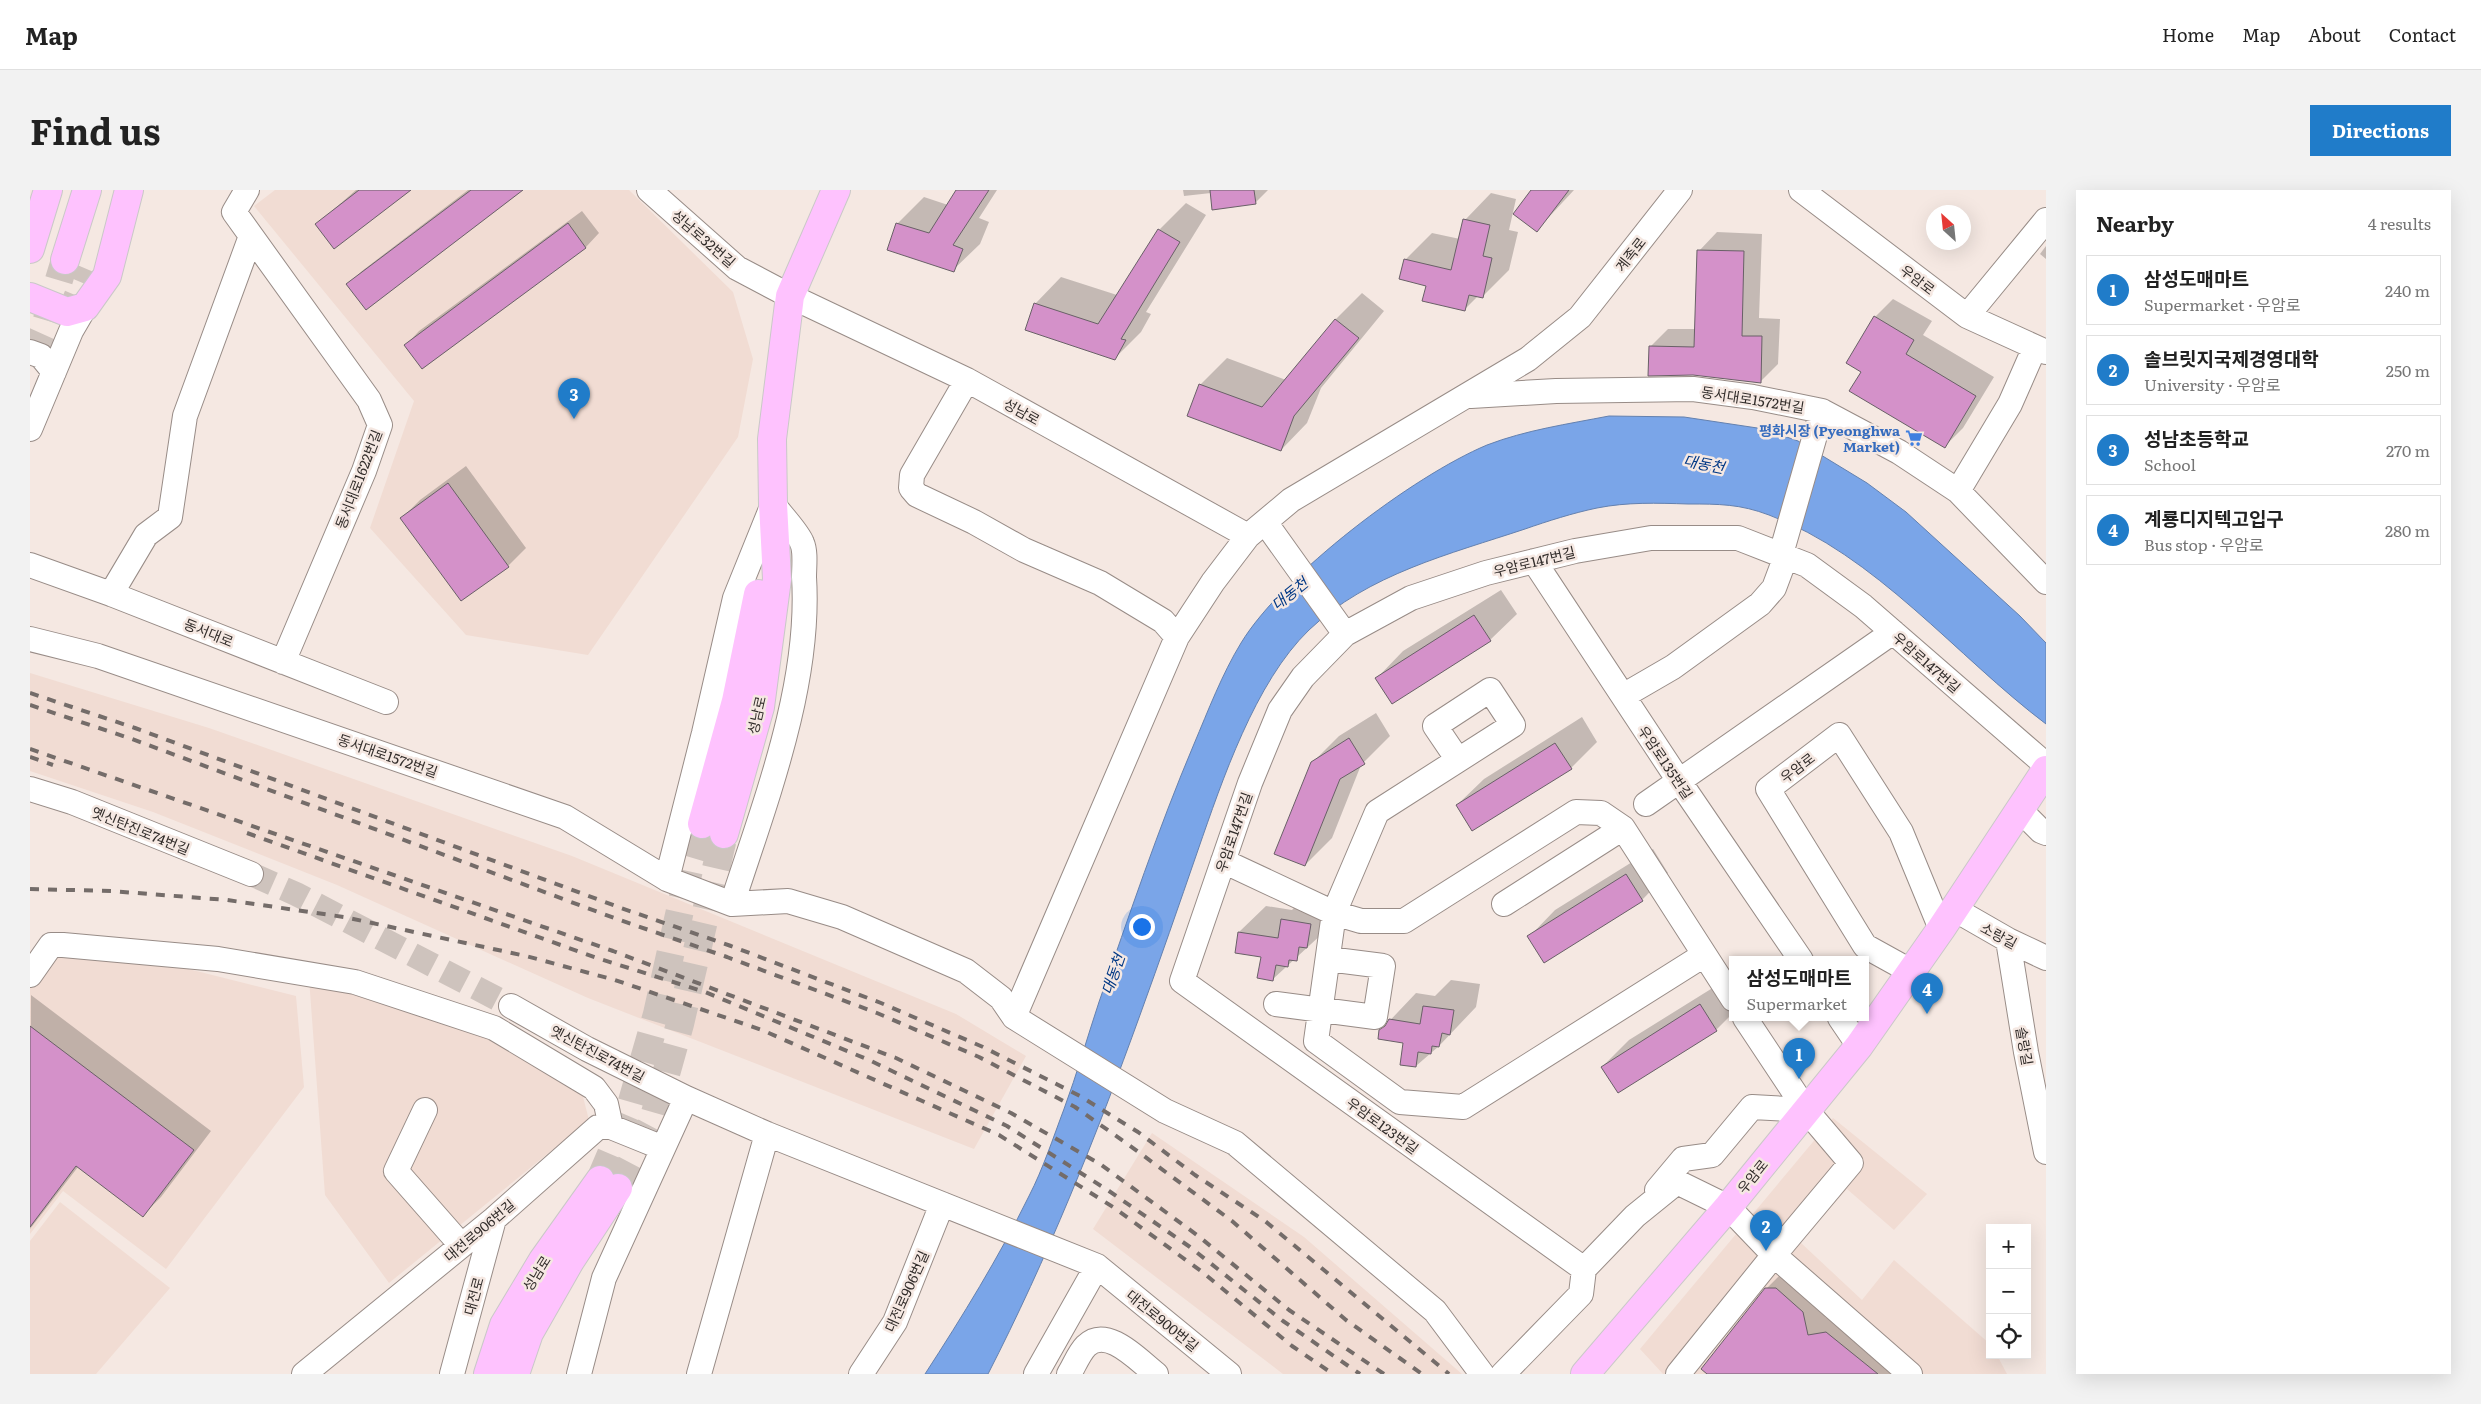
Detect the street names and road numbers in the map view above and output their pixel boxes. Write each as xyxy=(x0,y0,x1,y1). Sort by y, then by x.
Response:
street label: 성남로32번길 xyxy=(668,205,740,271)
street label: 계족로 xyxy=(1610,233,1650,275)
street label: 우암로 xyxy=(1897,259,1940,299)
street label: 동서대로1572번길 xyxy=(1700,381,1806,417)
street label: 성남로 xyxy=(1000,393,1044,429)
street label: 동서대로1622번길 xyxy=(330,427,386,531)
street label: 우암로147번길 xyxy=(1491,541,1577,581)
street label: 동서대로 xyxy=(181,613,237,651)
street label: 우암로147번길 xyxy=(1889,627,1965,697)
street label: 성남로 xyxy=(742,694,770,736)
street label: 우암로135번길 xyxy=(1634,721,1698,803)
street label: 동서대로1572번길 xyxy=(335,729,441,781)
street label: 우암로 xyxy=(1776,747,1819,787)
street label: 우암로147번길 xyxy=(1210,789,1256,875)
street label: 옛신탄진로74번길 xyxy=(89,801,193,859)
street label: 소랑길 xyxy=(1977,917,2021,953)
street label: 옛신탄진로74번길 xyxy=(547,1020,649,1086)
street label: 솔랑길 xyxy=(2012,1025,2038,1067)
street label: 우암로123번길 xyxy=(1343,1092,1423,1158)
street label: 우암로 xyxy=(1732,1155,1772,1197)
street label: 대전로906번길 xyxy=(439,1194,519,1266)
street label: 대전로906번길 xyxy=(879,1247,933,1335)
street label: 성남로 xyxy=(517,1251,555,1295)
street label: 대전로 xyxy=(458,1275,488,1317)
street label: 대전로900번길 xyxy=(1123,1285,1203,1355)

